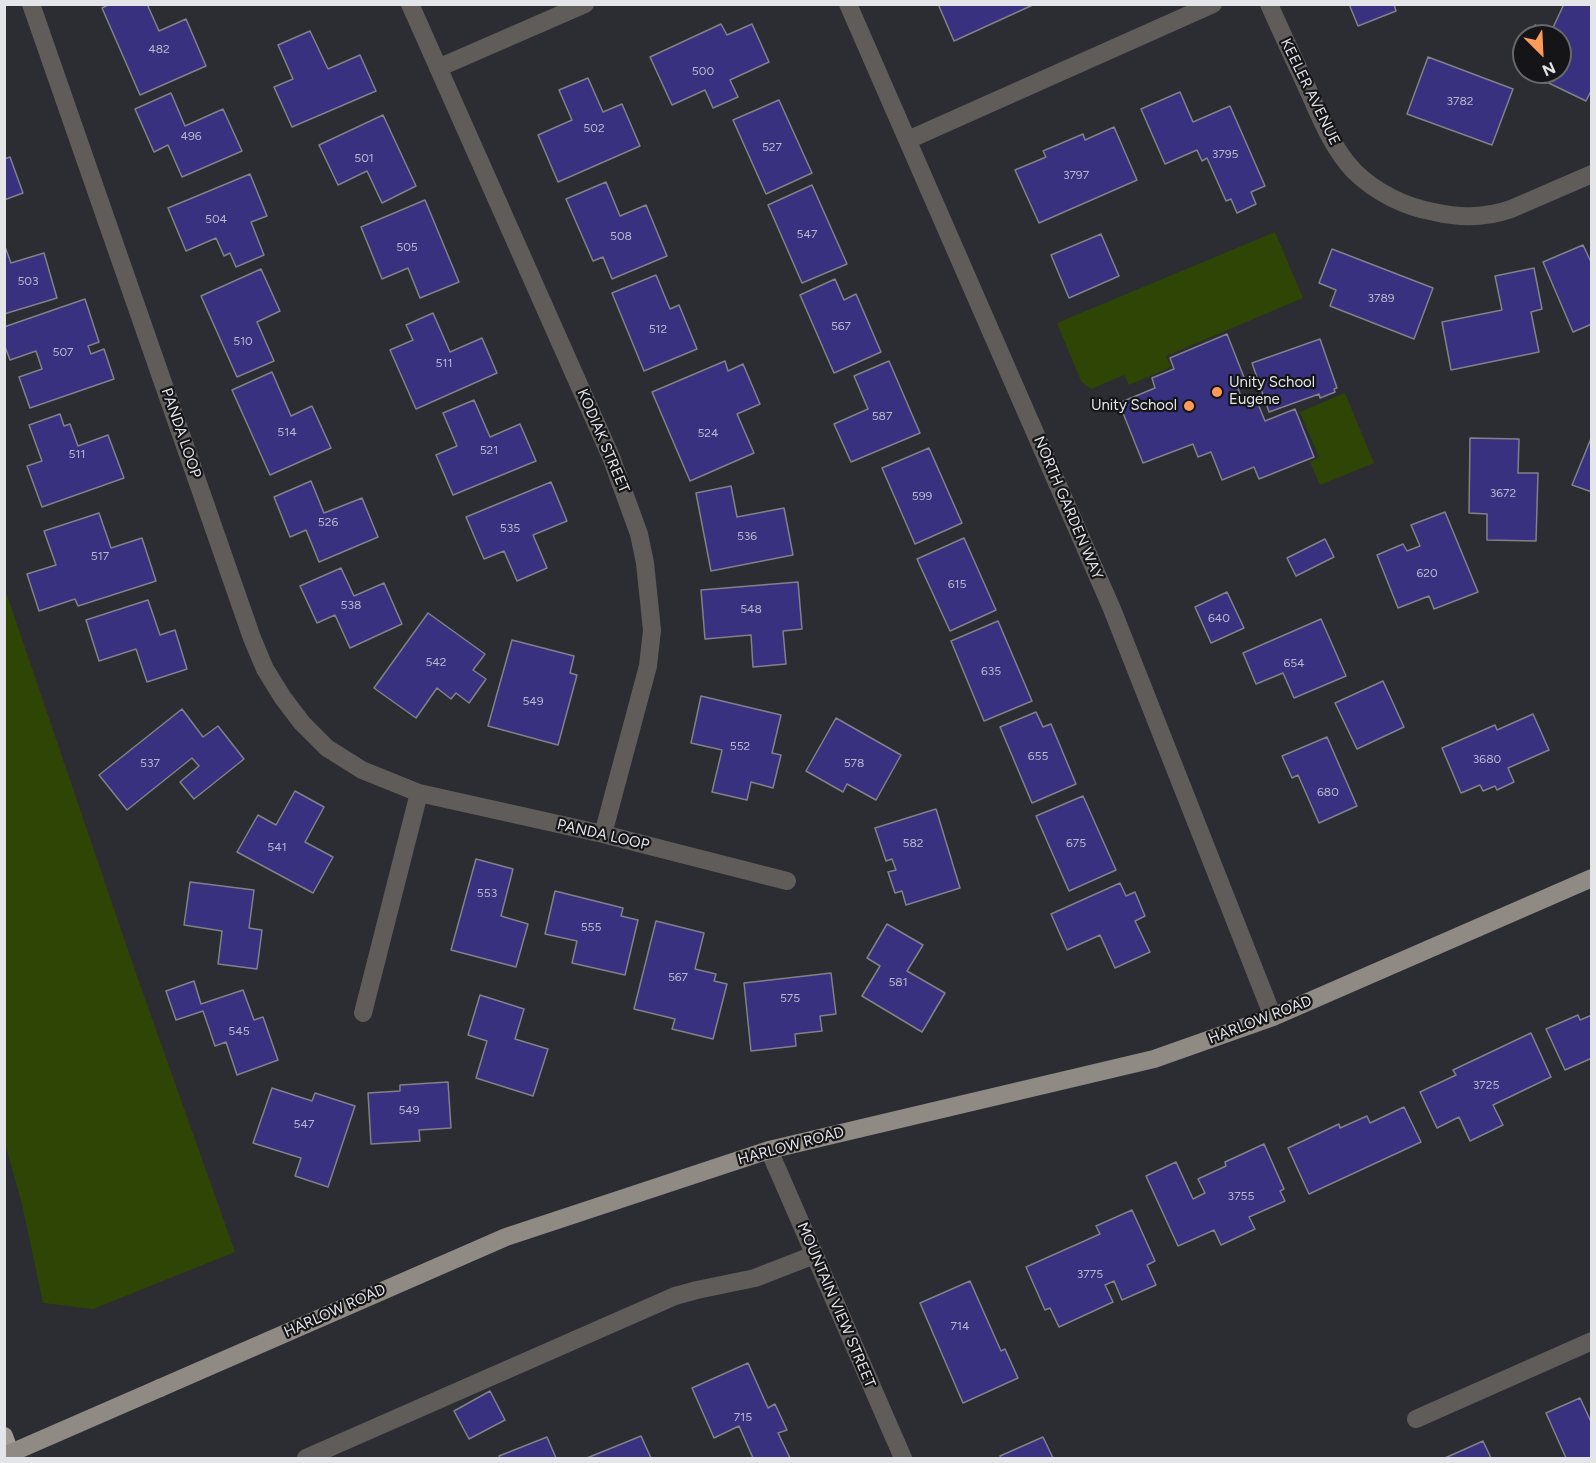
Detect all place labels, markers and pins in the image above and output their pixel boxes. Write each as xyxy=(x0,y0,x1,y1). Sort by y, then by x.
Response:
place label: Unity School Eugene xyxy=(1229,374,1315,409)
marker: Unity School Eugene xyxy=(1210,385,1224,399)
place label: Unity School xyxy=(1091,397,1177,415)
marker: Unity School xyxy=(1182,399,1196,413)

